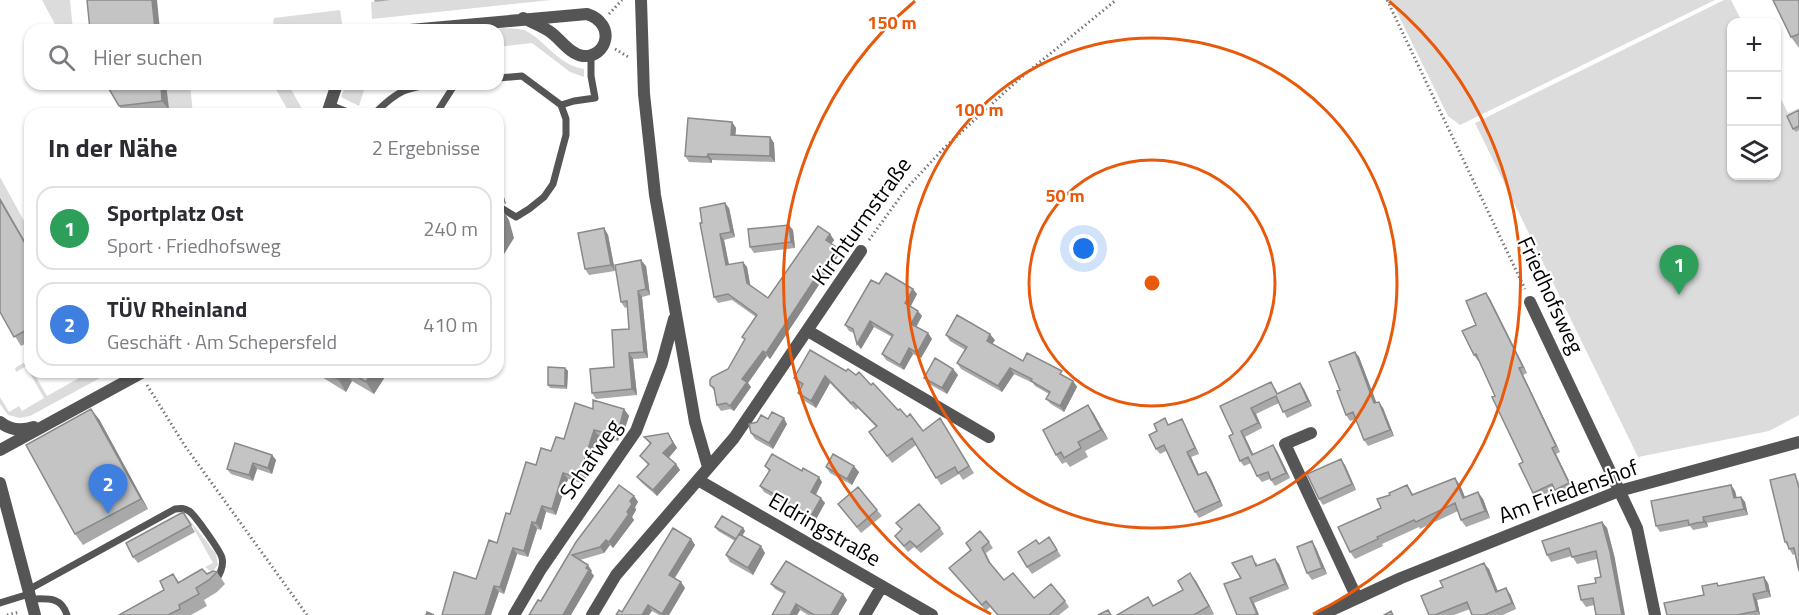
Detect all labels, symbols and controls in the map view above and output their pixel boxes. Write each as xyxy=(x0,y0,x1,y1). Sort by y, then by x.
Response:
text: 150 m xyxy=(867,9,917,36)
map controls xyxy=(1727,18,1781,180)
button: + xyxy=(1727,18,1781,72)
search box xyxy=(24,24,504,90)
text: Hier suchen xyxy=(93,40,202,74)
icon: search xyxy=(45,41,78,74)
button: − xyxy=(1727,72,1781,126)
text: 100 m xyxy=(954,96,1004,123)
button: layers xyxy=(1727,126,1781,180)
text: In der Nähe xyxy=(48,128,177,167)
text: 2 Ergebnisse xyxy=(372,132,480,163)
street label: Kirchturmstraße xyxy=(803,150,919,292)
text: 50 m xyxy=(1045,182,1085,209)
text: Sportplatz Ost xyxy=(107,196,244,230)
text: 1 xyxy=(64,213,75,244)
text: 240 m xyxy=(423,213,478,244)
text: Sport · Friedhofsweg xyxy=(107,230,281,261)
street label: Friedhofsweg xyxy=(1509,231,1593,359)
your location xyxy=(1069,234,1098,263)
pin: 1 xyxy=(1660,246,1698,295)
centre of rings xyxy=(1142,273,1162,293)
text: TÜV Rheinland xyxy=(107,292,247,326)
text: 2 xyxy=(64,309,75,340)
text: 410 m xyxy=(423,309,478,340)
text: Geschäft · Am Schepersfeld xyxy=(107,326,337,357)
street label: Schafweg xyxy=(551,412,629,506)
street label: Am Friedenshof xyxy=(1493,450,1643,532)
pin: 2 xyxy=(88,464,128,514)
street label: Eldringstraße xyxy=(762,483,888,575)

